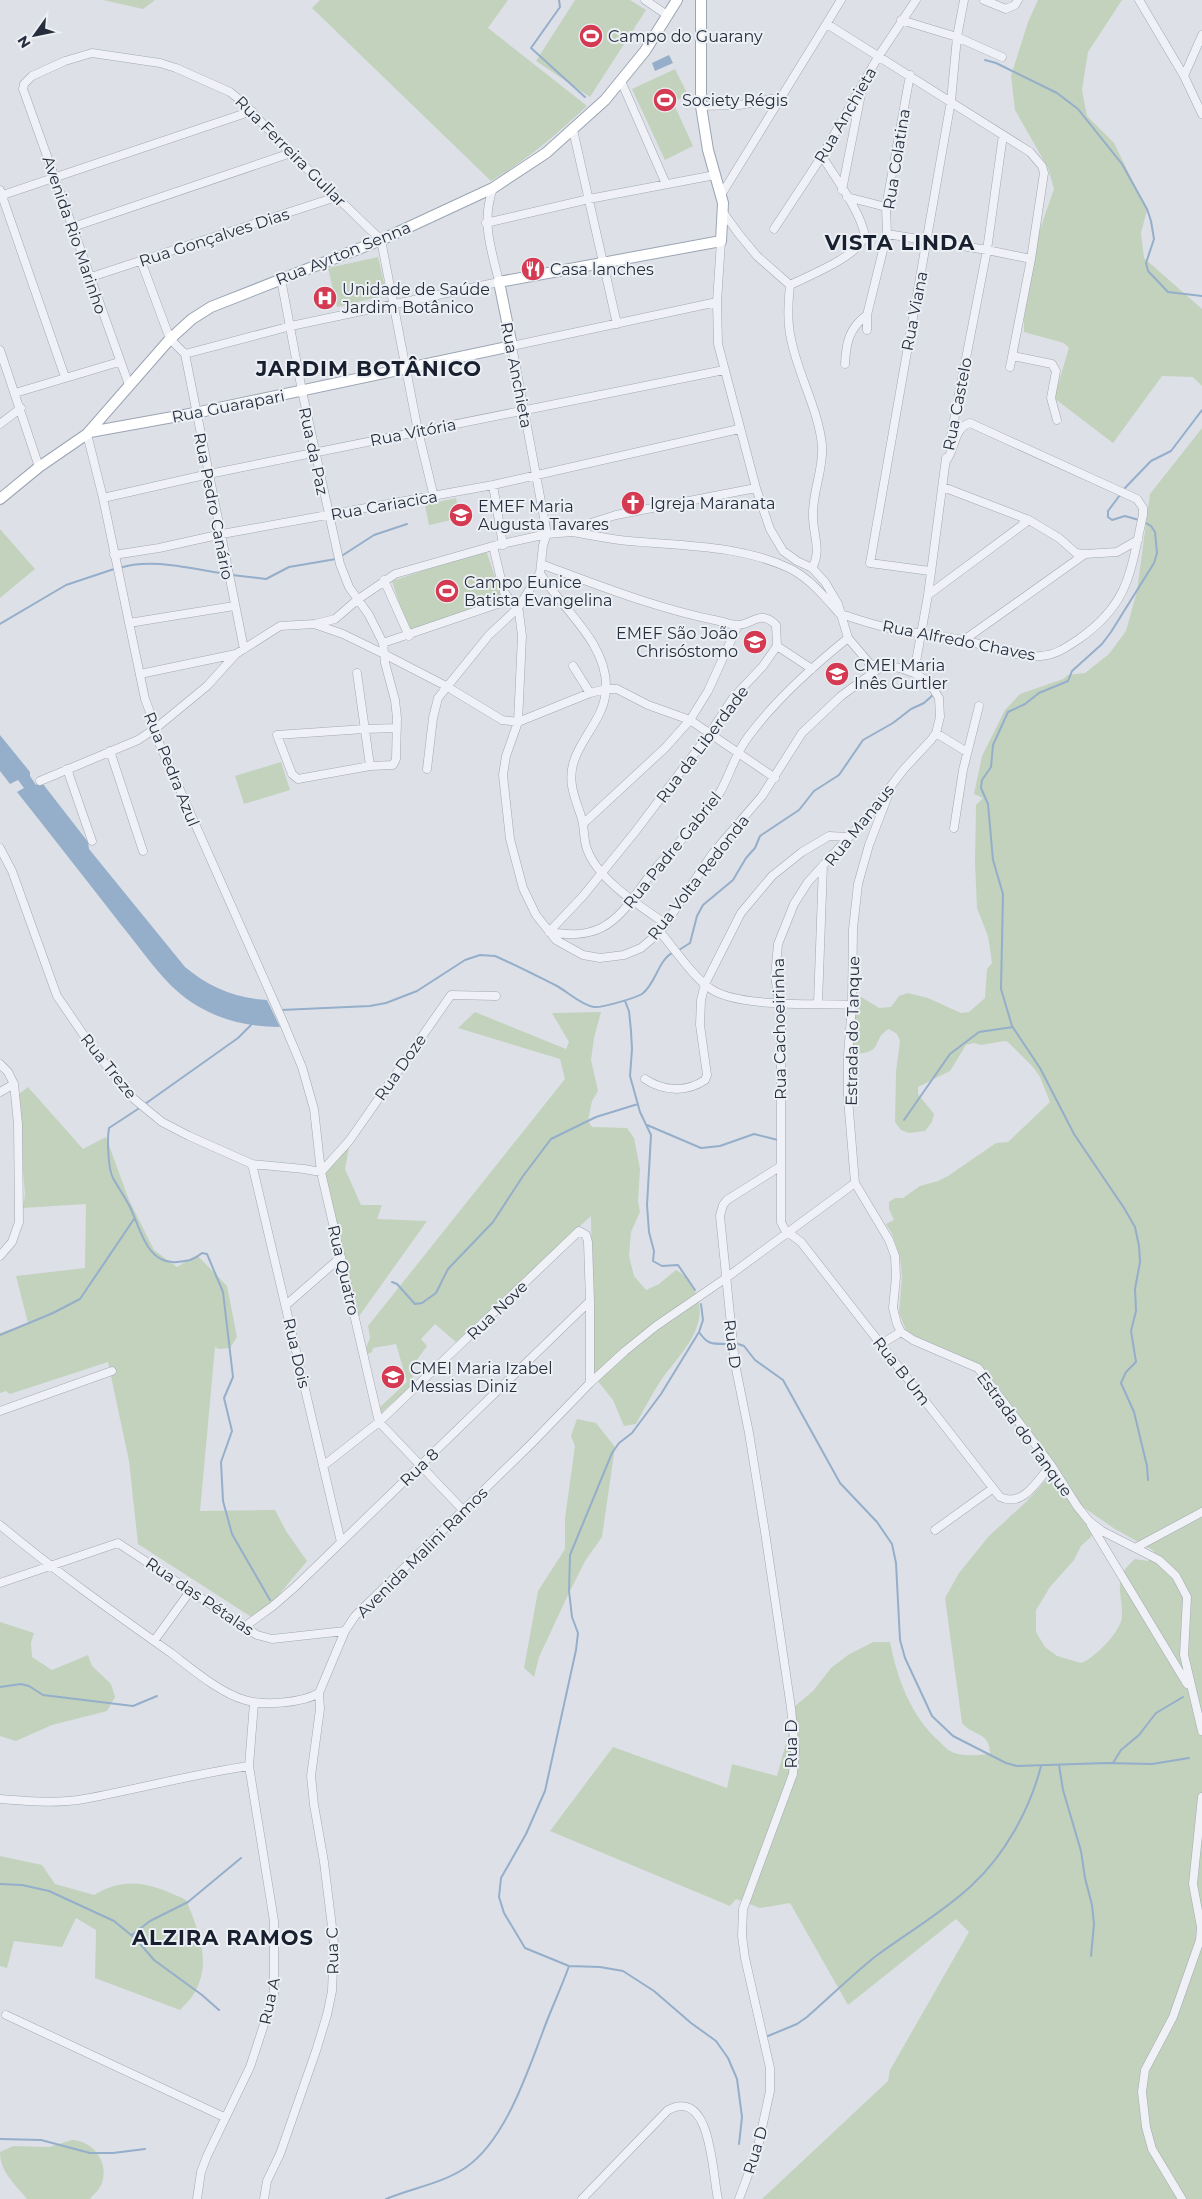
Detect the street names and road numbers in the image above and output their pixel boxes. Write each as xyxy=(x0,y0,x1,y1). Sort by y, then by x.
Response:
street label: Rua Anchieta xyxy=(810,64,881,167)
street label: Rua Ferreira Gullar xyxy=(231,92,350,211)
street label: Rua Colatina xyxy=(879,107,914,211)
street label: Avenida Rio Marinho xyxy=(39,154,111,317)
street label: Rua Gonçalves Dias xyxy=(137,204,292,271)
street label: Rua Ayrton Senna xyxy=(273,218,414,289)
street label: Rua Viana xyxy=(897,270,932,353)
street label: Rua Anchieta xyxy=(497,321,536,430)
street label: Rua Castelo xyxy=(939,356,976,452)
street label: Rua Guarapari xyxy=(170,386,286,427)
street label: Rua da Paz xyxy=(295,405,332,497)
street label: Rua Vitória xyxy=(368,415,458,450)
street label: Rua Pedro Canário xyxy=(190,431,237,581)
street label: Rua Cariacica xyxy=(329,487,439,524)
street label: Rua Alfredo Chaves xyxy=(881,616,1037,665)
street label: Rua da Liberdade xyxy=(652,682,753,807)
street label: Rua Pedra Azul xyxy=(140,709,203,829)
street label: Rua Manaus xyxy=(821,781,898,870)
street label: Rua Padre Gabriel xyxy=(619,788,725,913)
street label: Rua Volta Redonda xyxy=(644,811,753,944)
street label: Estrada do Tanque xyxy=(842,956,863,1106)
street label: Rua Cachoeirinha xyxy=(769,958,790,1100)
street label: Rua Treze xyxy=(77,1030,141,1103)
street label: Rua Doze xyxy=(371,1030,430,1104)
street label: Rua Quatro xyxy=(324,1223,363,1317)
street label: Rua Nove xyxy=(463,1277,532,1344)
street label: Rua Dois xyxy=(279,1316,314,1390)
street label: Rua D xyxy=(720,1319,745,1370)
street label: Rua B Um xyxy=(869,1333,934,1409)
street label: Estrada do Tanque xyxy=(973,1368,1076,1501)
street label: Rua 8 xyxy=(396,1444,443,1490)
street label: Avenida Malini Ramos xyxy=(353,1483,492,1622)
street label: Rua das Pétalas xyxy=(142,1553,258,1640)
street label: Rua D xyxy=(782,1719,801,1769)
street label: Rua C xyxy=(323,1927,342,1975)
street label: Rua A xyxy=(255,1975,284,2026)
street label: Rua D xyxy=(739,2124,772,2176)

